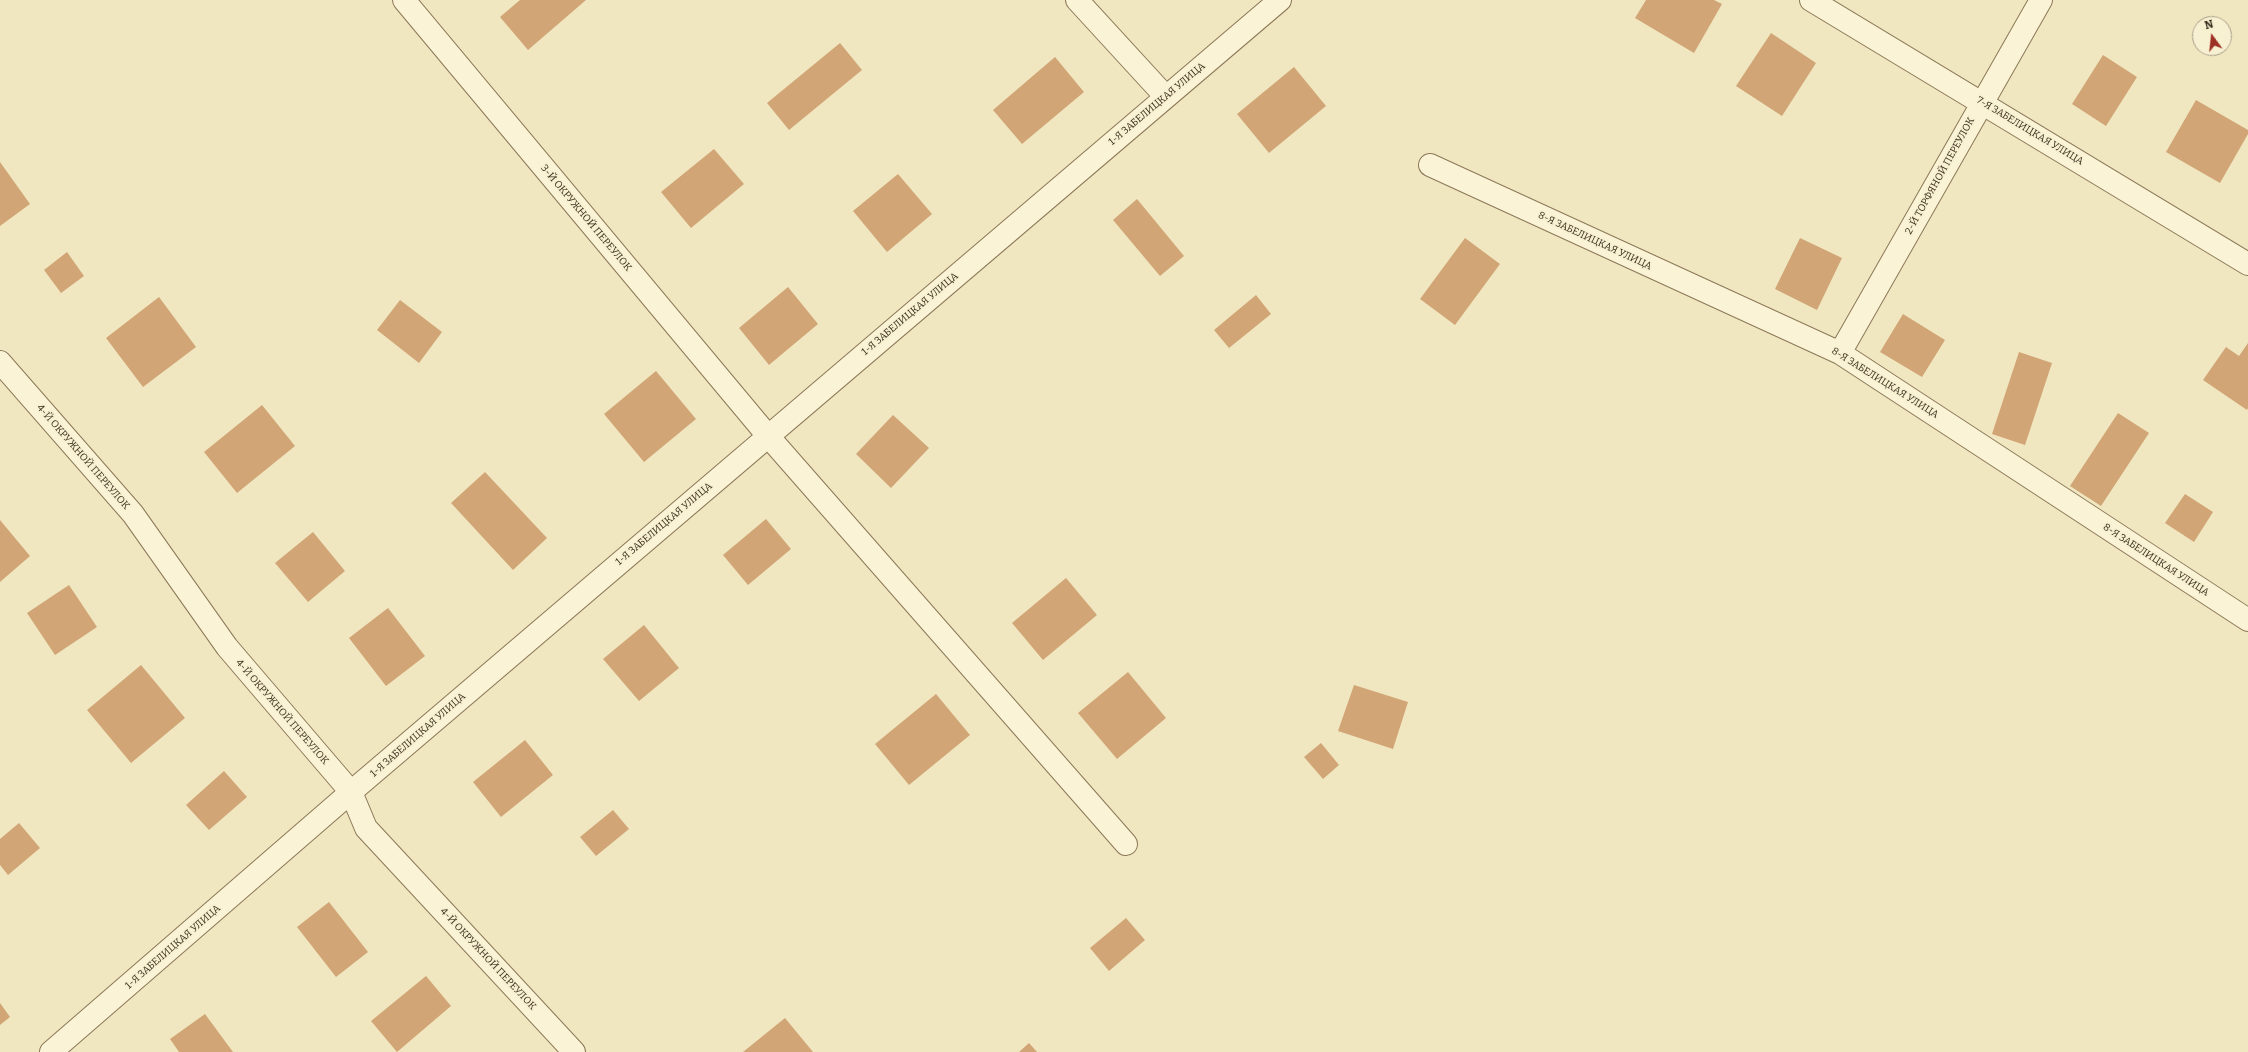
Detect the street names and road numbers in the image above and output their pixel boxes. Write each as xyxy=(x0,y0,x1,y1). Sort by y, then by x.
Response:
street label: 1-Я ЗАБЕЛИЦКАЯ УЛИЦА xyxy=(1106,60,1208,148)
street label: 7-Я ЗАБЕЛИЦКАЯ УЛИЦА xyxy=(1974,94,2086,168)
street label: 2-Й ТОРФЯНОЙ ПЕРЕУЛОК xyxy=(1903,115,1977,237)
street label: 3-Й ОКРУЖНОЙ ПЕРЕУЛОК xyxy=(538,162,634,274)
street label: 8-Я ЗАБЕЛИЦКАЯ УЛИЦА xyxy=(1536,209,1654,273)
street label: 1-Я ЗАБЕЛИЦКАЯ УЛИЦА xyxy=(859,270,961,358)
street label: 8-Я ЗАБЕЛИЦКАЯ УЛИЦА xyxy=(1829,345,1941,421)
street label: 4-Й ОКРУЖНОЙ ПЕРЕУЛОК xyxy=(34,402,132,512)
street label: 1-Я ЗАБЕЛИЦКАЯ УЛИЦА xyxy=(613,480,715,568)
street label: 8-Я ЗАБЕЛИЦКАЯ УЛИЦА xyxy=(2101,521,2211,599)
street label: 4-Й ОКРУЖНОЙ ПЕРЕУЛОК xyxy=(233,657,331,767)
street label: 1-Я ЗАБЕЛИЦКАЯ УЛИЦА xyxy=(368,690,468,780)
street label: 1-Я ЗАБЕЛИЦКАЯ УЛИЦА xyxy=(123,902,223,992)
street label: 4-Й ОКРУЖНОЙ ПЕРЕУЛОК xyxy=(437,905,539,1013)

